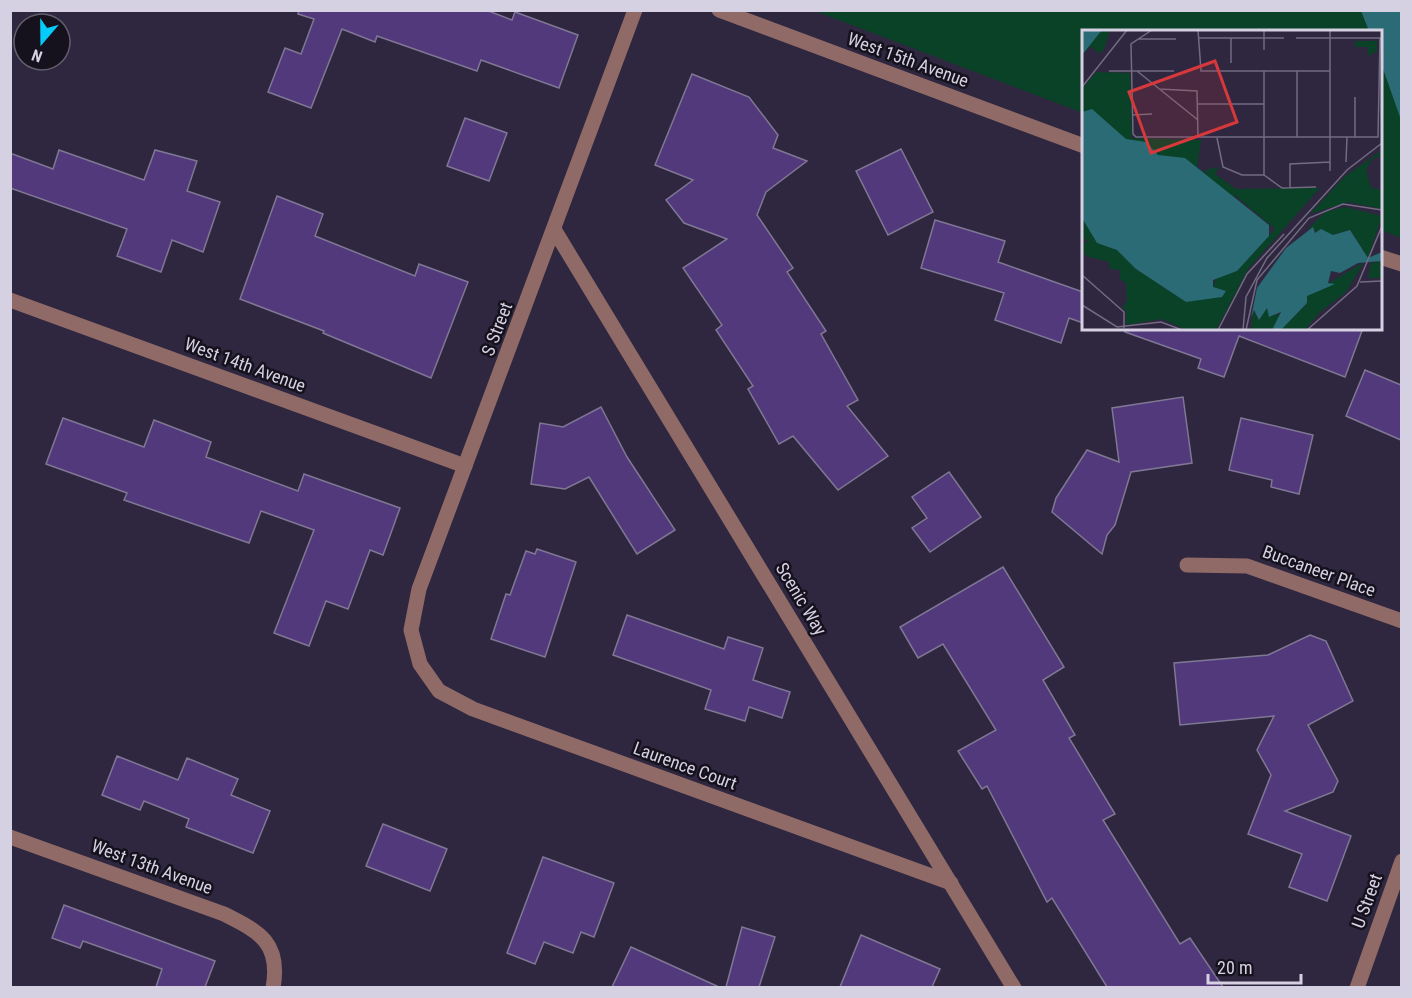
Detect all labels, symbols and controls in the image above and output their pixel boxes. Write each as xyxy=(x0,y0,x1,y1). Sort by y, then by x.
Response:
north arrow xyxy=(12,12,72,72)
street label: West 15th Avenue xyxy=(845,28,972,91)
inset map xyxy=(1082,30,1382,330)
text: N xyxy=(29,45,45,66)
street label: S Street xyxy=(477,299,516,359)
street label: West 14th Avenue xyxy=(182,333,309,396)
street label: Buccaneer Place xyxy=(1260,540,1378,601)
street label: Scenic Way xyxy=(772,559,831,639)
street label: Laurence Court xyxy=(631,737,740,794)
street label: West 13th Avenue xyxy=(89,835,216,898)
street label: U Street xyxy=(1347,871,1386,931)
scale bar xyxy=(1208,947,1301,985)
text: 20 m xyxy=(1217,957,1252,978)

